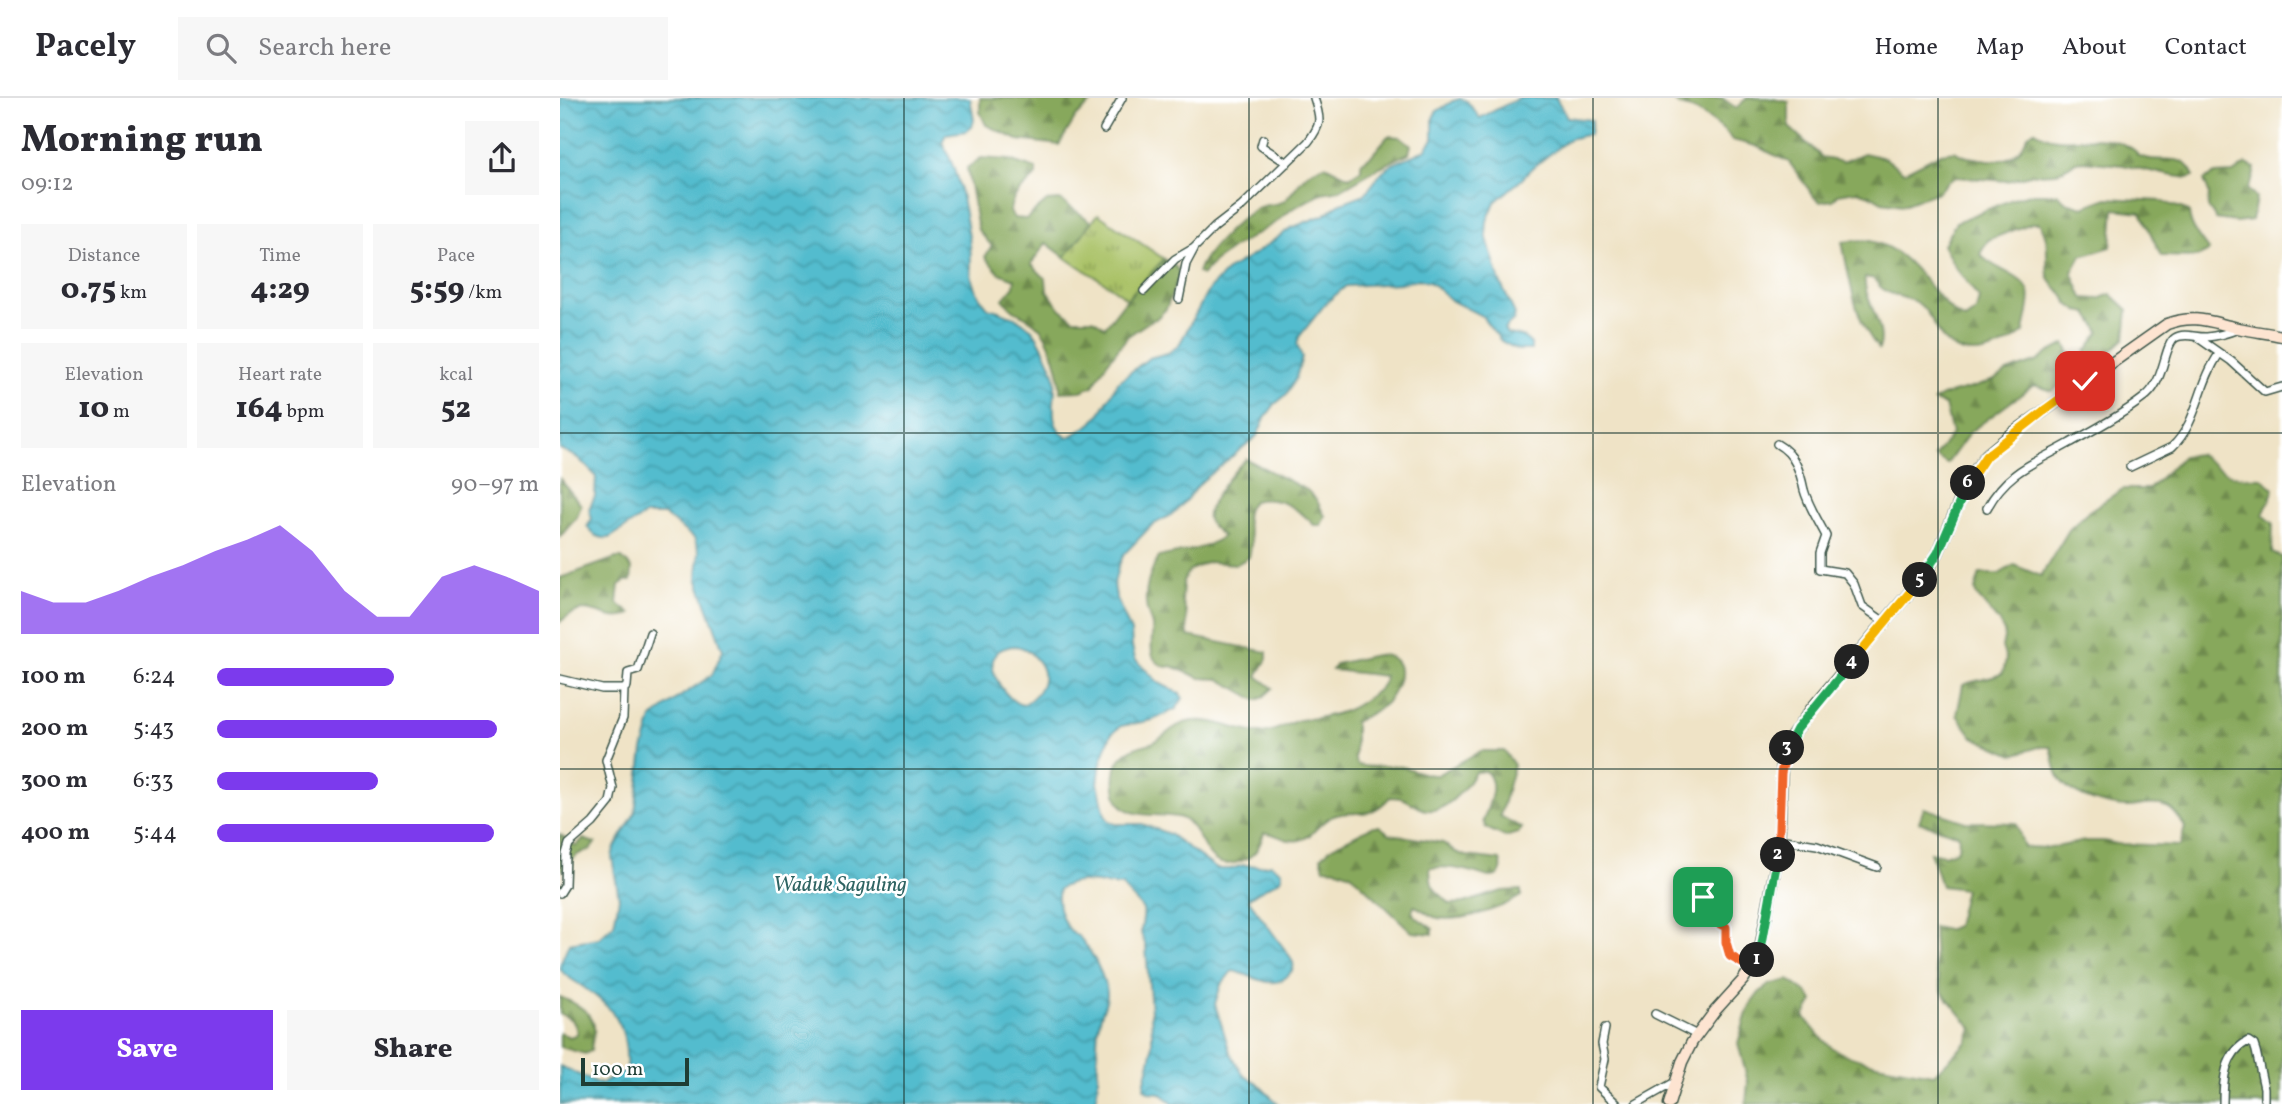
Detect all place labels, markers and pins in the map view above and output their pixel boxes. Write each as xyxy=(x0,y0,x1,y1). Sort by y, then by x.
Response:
pin xyxy=(2055,351,2115,411)
pin: 6 xyxy=(1950,466,1986,500)
pin: 5 xyxy=(1902,562,1938,598)
pin: 4 xyxy=(1834,644,1870,680)
pin: 3 xyxy=(1770,730,1804,766)
pin: 2 xyxy=(1760,838,1796,872)
pin xyxy=(1673,867,1733,927)
pin: 1 xyxy=(1740,942,1774,978)

